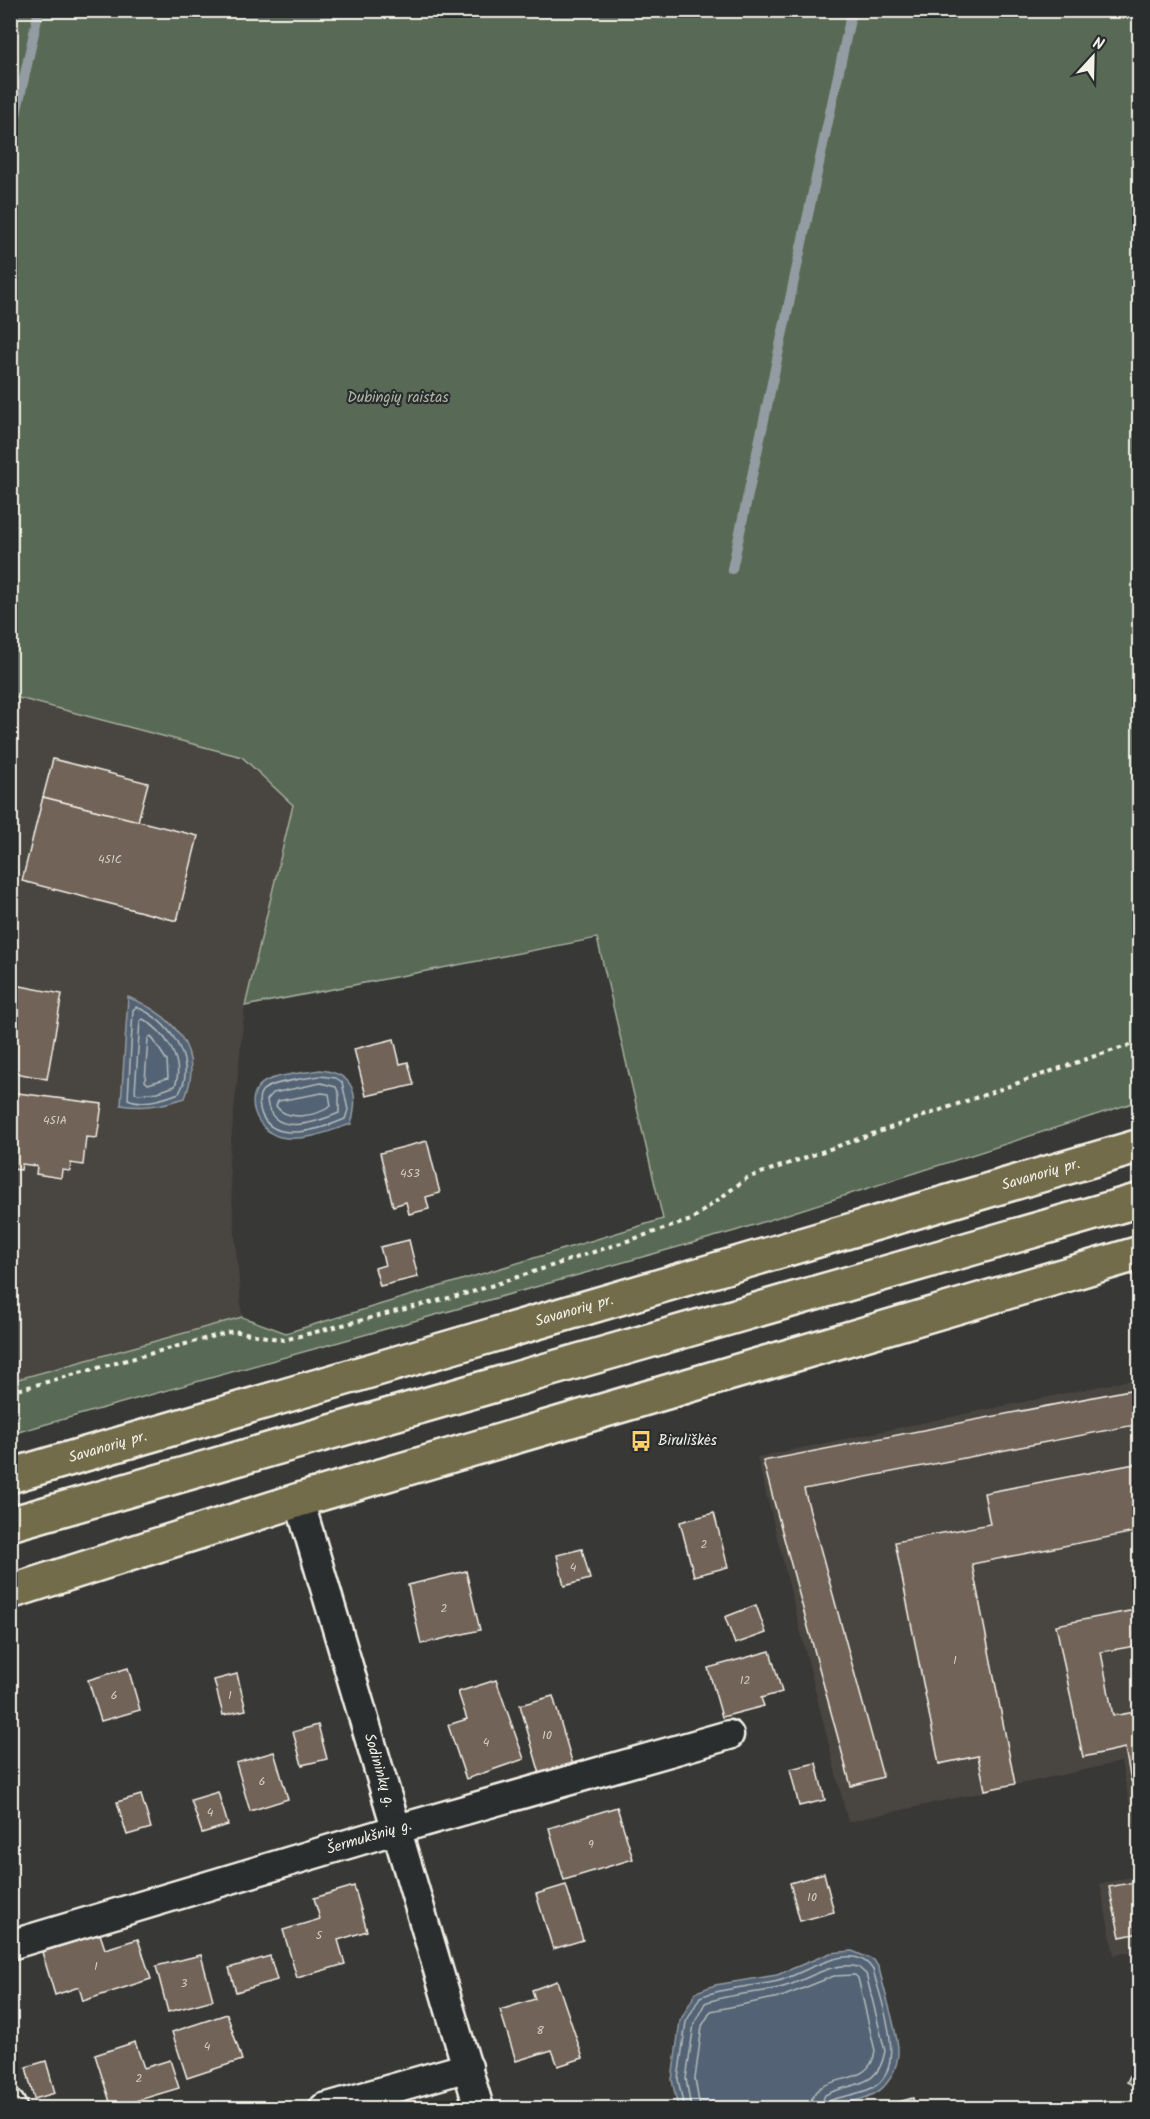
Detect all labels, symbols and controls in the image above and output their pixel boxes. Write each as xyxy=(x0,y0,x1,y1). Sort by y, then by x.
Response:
north arrow xyxy=(1063,27,1123,87)
text: N xyxy=(1089,31,1107,58)
park label: Dubingių raistas xyxy=(347,386,449,410)
house number: 451C xyxy=(98,850,122,869)
house number: 451A xyxy=(43,1111,67,1130)
street label: Savanorių pr. xyxy=(999,1152,1083,1198)
house number: 453 xyxy=(400,1164,420,1183)
street label: Savanorių pr. xyxy=(532,1288,616,1334)
street label: Savanorių pr. xyxy=(66,1425,150,1470)
bus stop icon: Biruliškės xyxy=(629,1429,653,1453)
place label: Biruliškės xyxy=(658,1429,718,1453)
house number: 2 xyxy=(701,1535,708,1554)
house number: 4 xyxy=(570,1558,577,1577)
house number: 2 xyxy=(441,1599,448,1618)
house number: 1 xyxy=(953,1651,957,1670)
house number: 12 xyxy=(740,1671,750,1690)
house number: 6 xyxy=(111,1686,117,1705)
house number: 1 xyxy=(228,1686,232,1705)
house number: 10 xyxy=(542,1726,552,1745)
street label: Sodininkų g. xyxy=(357,1730,401,1810)
house number: 4 xyxy=(483,1733,490,1752)
house number: 6 xyxy=(259,1772,265,1791)
house number: 4 xyxy=(207,1803,214,1822)
street label: Šermukšnių g. xyxy=(324,1814,415,1862)
house number: 9 xyxy=(588,1835,594,1854)
house number: 10 xyxy=(807,1888,817,1907)
house number: 5 xyxy=(316,1926,324,1945)
house number: 1 xyxy=(94,1957,98,1976)
house number: 3 xyxy=(181,1974,188,1993)
house number: 8 xyxy=(536,2021,544,2040)
house number: 4 xyxy=(204,2037,211,2056)
house number: 2 xyxy=(136,2069,143,2088)

